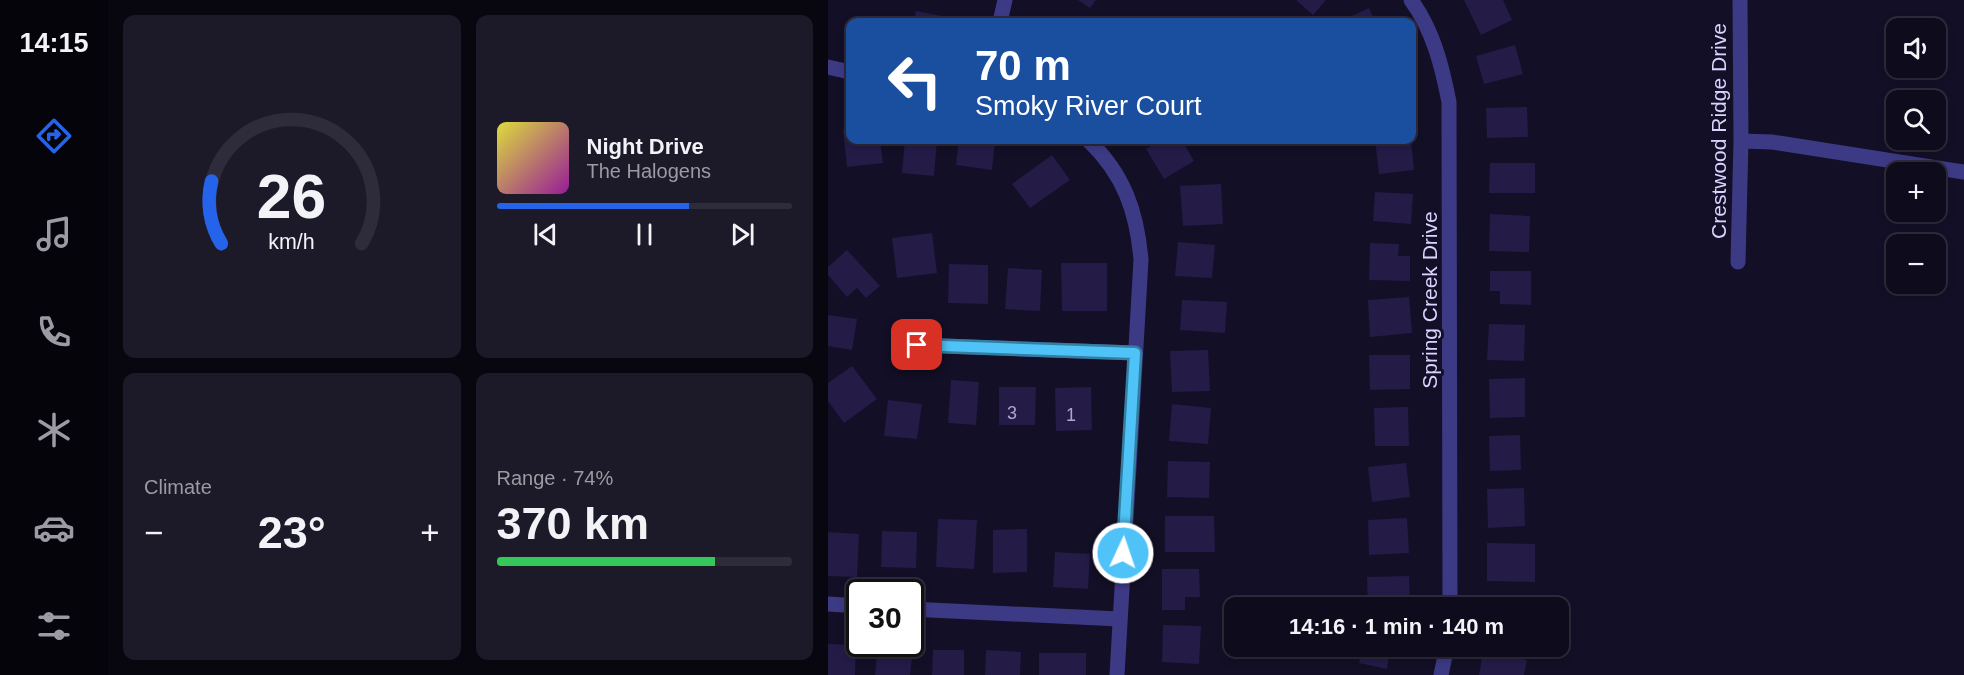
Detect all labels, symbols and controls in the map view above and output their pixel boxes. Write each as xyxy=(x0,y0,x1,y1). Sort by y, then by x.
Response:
map controls xyxy=(1886,18,1946,294)
button: sound xyxy=(1886,18,1946,78)
street label: Crestwood Ridge Drive xyxy=(1707,23,1730,239)
text: 14:15 xyxy=(19,28,89,58)
icon: left xyxy=(876,42,954,120)
text: 70 m xyxy=(975,42,1071,89)
button: search xyxy=(1886,90,1946,150)
text: Smoky River Court xyxy=(975,91,1202,121)
icon: directions xyxy=(33,115,75,157)
text: Night Drive xyxy=(587,134,704,159)
text: The Halogens xyxy=(587,160,711,182)
text: 26 xyxy=(257,162,326,231)
button: + xyxy=(1886,162,1946,222)
street label: Spring Creek Drive xyxy=(1418,211,1441,389)
icon: music xyxy=(33,213,75,255)
icon: previous xyxy=(529,218,562,251)
icon: pause xyxy=(628,218,661,251)
icon: next xyxy=(726,218,759,251)
text: km/h xyxy=(269,230,315,254)
button: − xyxy=(1886,234,1946,294)
icon: phone xyxy=(33,311,75,353)
pin xyxy=(891,319,942,370)
icon: arrive xyxy=(900,328,933,361)
house number: 3 xyxy=(1007,403,1017,423)
house number: 1 xyxy=(1066,405,1076,425)
icon: climate xyxy=(33,409,75,451)
text: Range · 74% xyxy=(497,467,613,489)
text: Climate xyxy=(144,476,212,498)
text: 370 km xyxy=(497,498,649,549)
icon: car xyxy=(33,507,75,549)
text: 23° xyxy=(258,507,326,558)
text: − xyxy=(144,514,163,551)
text: + xyxy=(420,514,440,551)
position arrow xyxy=(1091,521,1155,585)
speed limit sign: 30 xyxy=(846,579,924,657)
icon: filters xyxy=(33,605,75,647)
text: 14:16 · 1 min · 140 m xyxy=(1289,614,1504,639)

